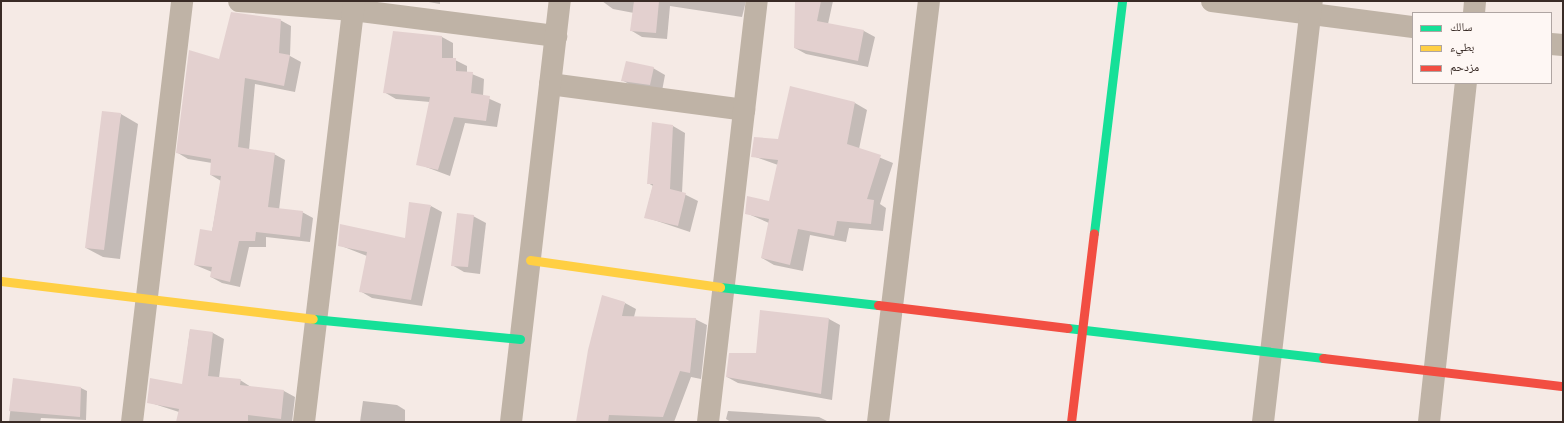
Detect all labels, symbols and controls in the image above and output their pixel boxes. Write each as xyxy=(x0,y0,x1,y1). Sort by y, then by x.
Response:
legend xyxy=(1412,12,1552,84)
text: سالك xyxy=(1450,19,1472,34)
text: بطيء xyxy=(1450,39,1474,54)
text: مزدحم xyxy=(1450,59,1479,74)

